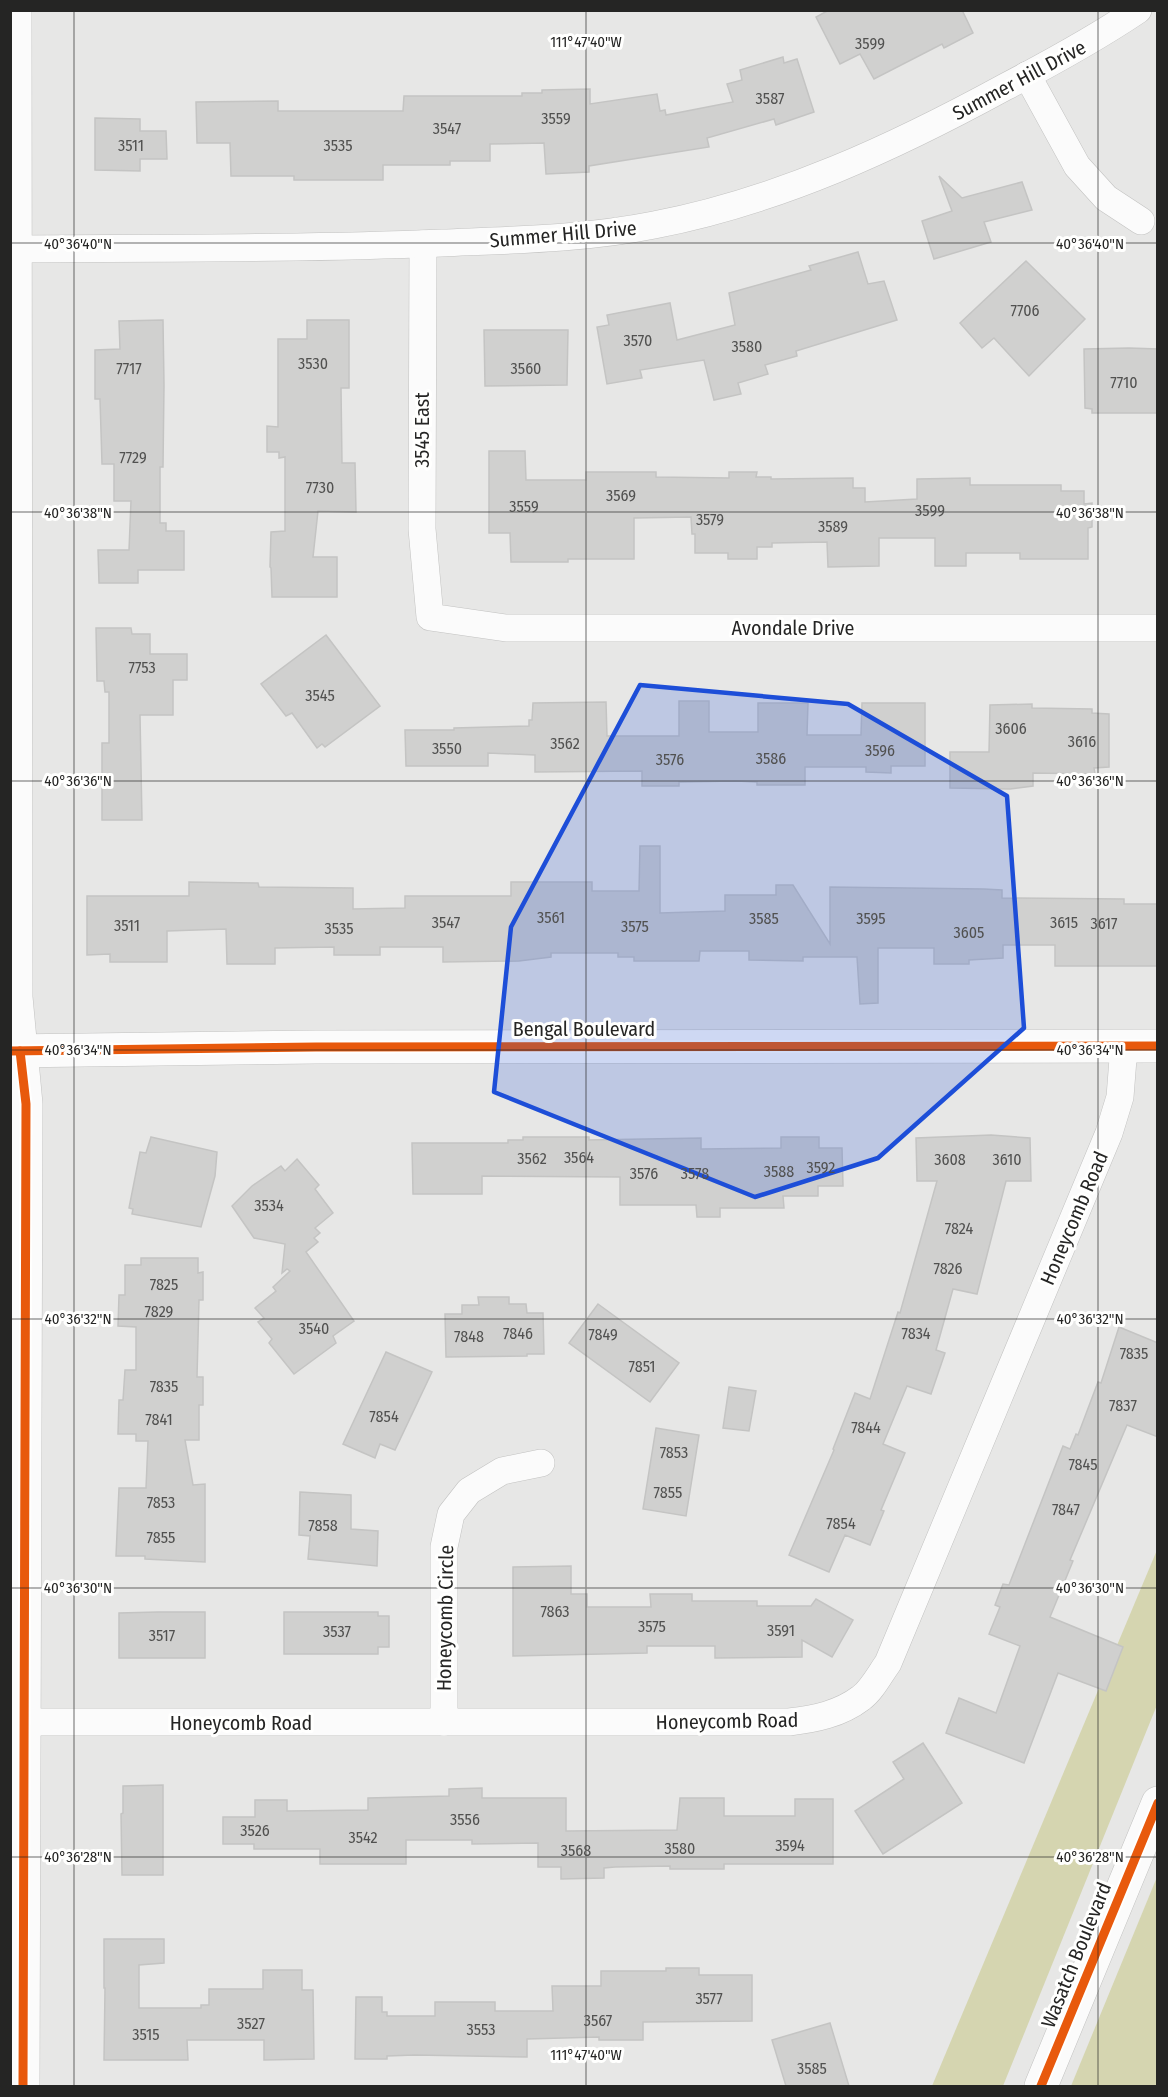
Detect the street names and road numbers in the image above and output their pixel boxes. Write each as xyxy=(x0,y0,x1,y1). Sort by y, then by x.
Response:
street label: Summer Hill Drive xyxy=(948,35,1090,125)
street label: Summer Hill Drive xyxy=(489,216,637,252)
street label: 3545 East xyxy=(410,392,434,468)
street label: Avondale Drive xyxy=(732,616,854,640)
street label: Bengal Boulevard xyxy=(513,1017,655,1041)
street label: Honeycomb Road xyxy=(1035,1148,1113,1288)
street label: Honeycomb Circle xyxy=(432,1545,458,1691)
street label: Honeycomb Road xyxy=(655,1708,799,1734)
street label: Honeycomb Road xyxy=(170,1711,312,1735)
street label: Wasatch Boulevard xyxy=(1036,1879,1116,2031)

